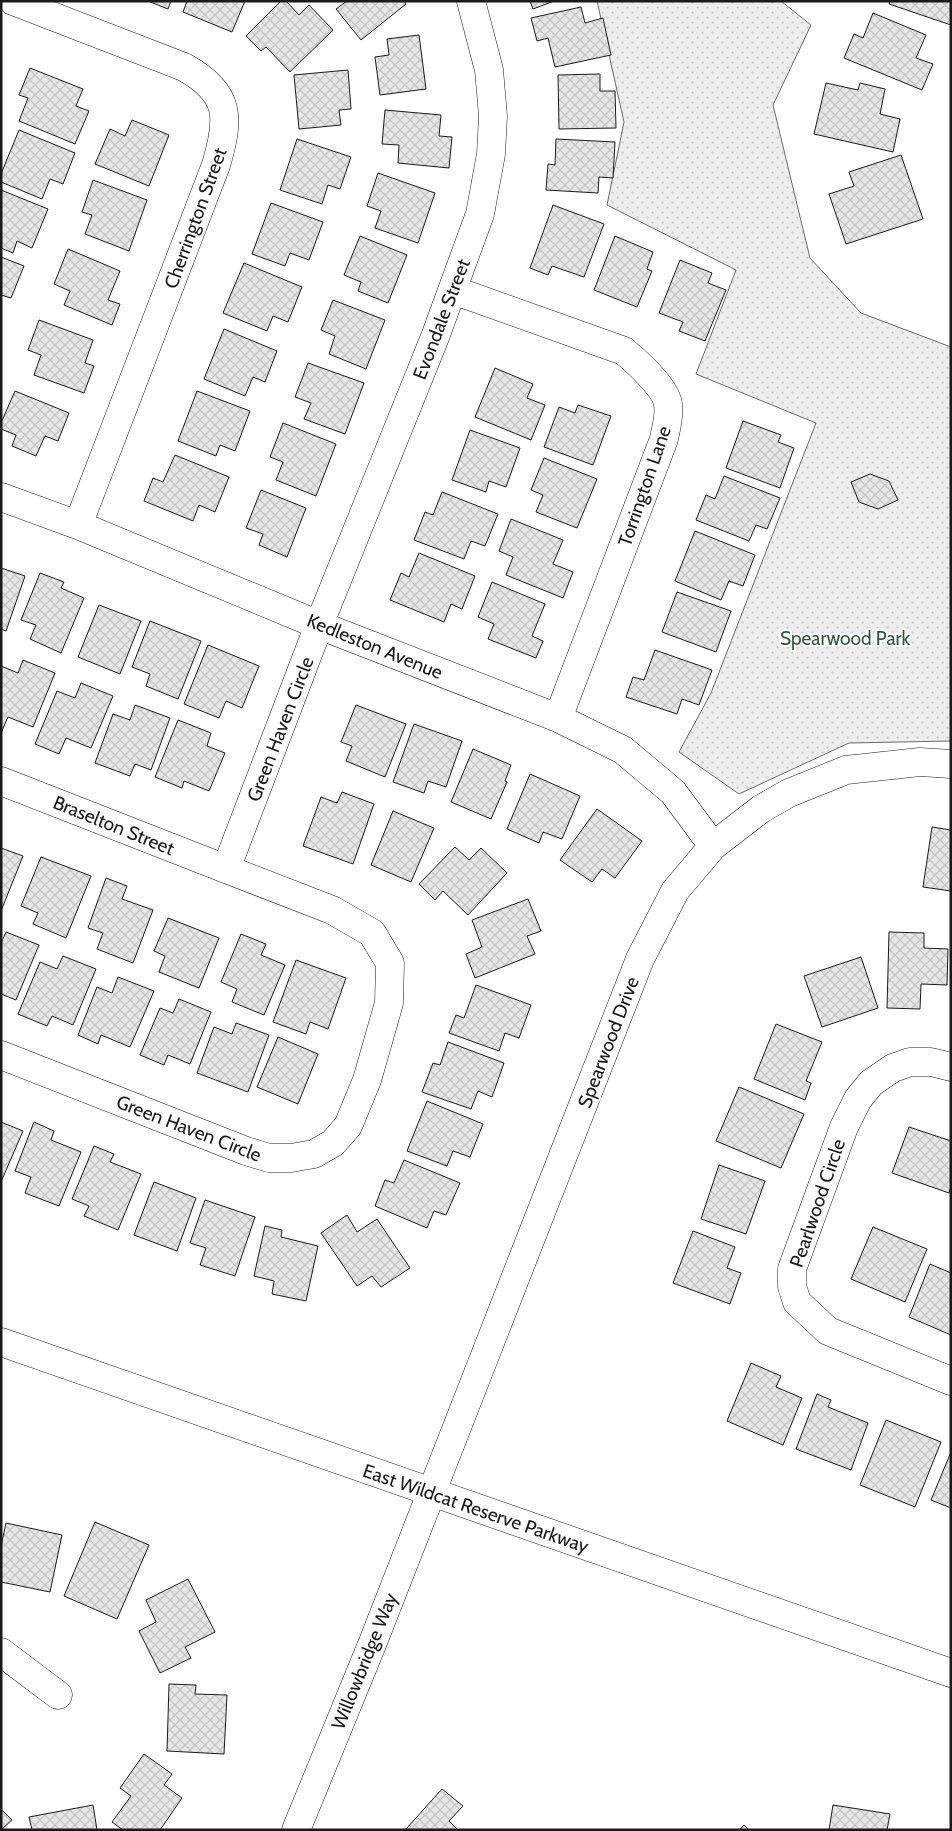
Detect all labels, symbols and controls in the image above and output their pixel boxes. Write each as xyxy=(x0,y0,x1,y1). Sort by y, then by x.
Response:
street label: Cherrington Street xyxy=(159,144,232,292)
street label: Evondale Street xyxy=(408,255,475,383)
street label: Torrington Lane xyxy=(613,423,676,549)
street label: Kedleston Avenue xyxy=(304,609,446,684)
park label: Spearwood Park xyxy=(780,627,911,650)
street label: Green Haven Circle xyxy=(242,653,319,805)
street label: Braselton Street xyxy=(50,791,178,860)
street label: Spearwood Drive xyxy=(573,973,644,1111)
street label: Green Haven Circle xyxy=(113,1090,265,1167)
street label: Pearlwood Circle xyxy=(785,1136,850,1270)
street label: East Wildcat Reserve Parkway xyxy=(360,1459,592,1558)
street label: Willowbridge Way xyxy=(327,1589,402,1733)

